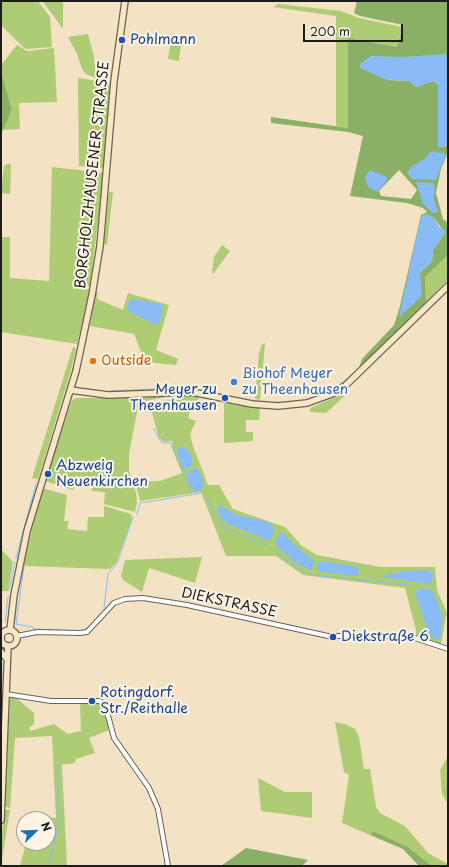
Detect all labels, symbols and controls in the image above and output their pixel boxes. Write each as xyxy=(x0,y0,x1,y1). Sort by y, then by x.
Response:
scale bar xyxy=(305,16,405,42)
text: 200 m xyxy=(310,22,350,40)
place label: Pohlmann xyxy=(130,32,196,48)
marker: Pohlmann xyxy=(117,35,127,45)
street label: BORGHOLZHAUSENER STRASSE xyxy=(73,60,113,290)
place label: Outside xyxy=(101,353,151,369)
marker: Outside xyxy=(88,356,98,366)
place label: Biohof Meyer zu Theenhausen xyxy=(242,366,348,398)
marker: Biohof Meyer zu Theenhausen xyxy=(229,377,239,387)
place label: Meyer zu Theenhausen xyxy=(130,382,217,414)
marker: Meyer zu Theenhausen xyxy=(220,393,230,403)
place label: Abzweig Neuenkirchen xyxy=(56,458,148,490)
marker: Abzweig Neuenkirchen xyxy=(43,469,53,479)
street label: DIEKSTRASSE xyxy=(180,585,278,621)
place label: Diekstraße 6 xyxy=(341,629,429,645)
marker: Diekstraße 6 xyxy=(328,632,338,642)
place label: Rotingdorf. Str./Reithalle xyxy=(100,685,188,718)
marker: Rotingdorf. Str./Reithalle xyxy=(87,696,97,706)
north arrow xyxy=(16,811,56,851)
text: N xyxy=(37,819,56,834)

